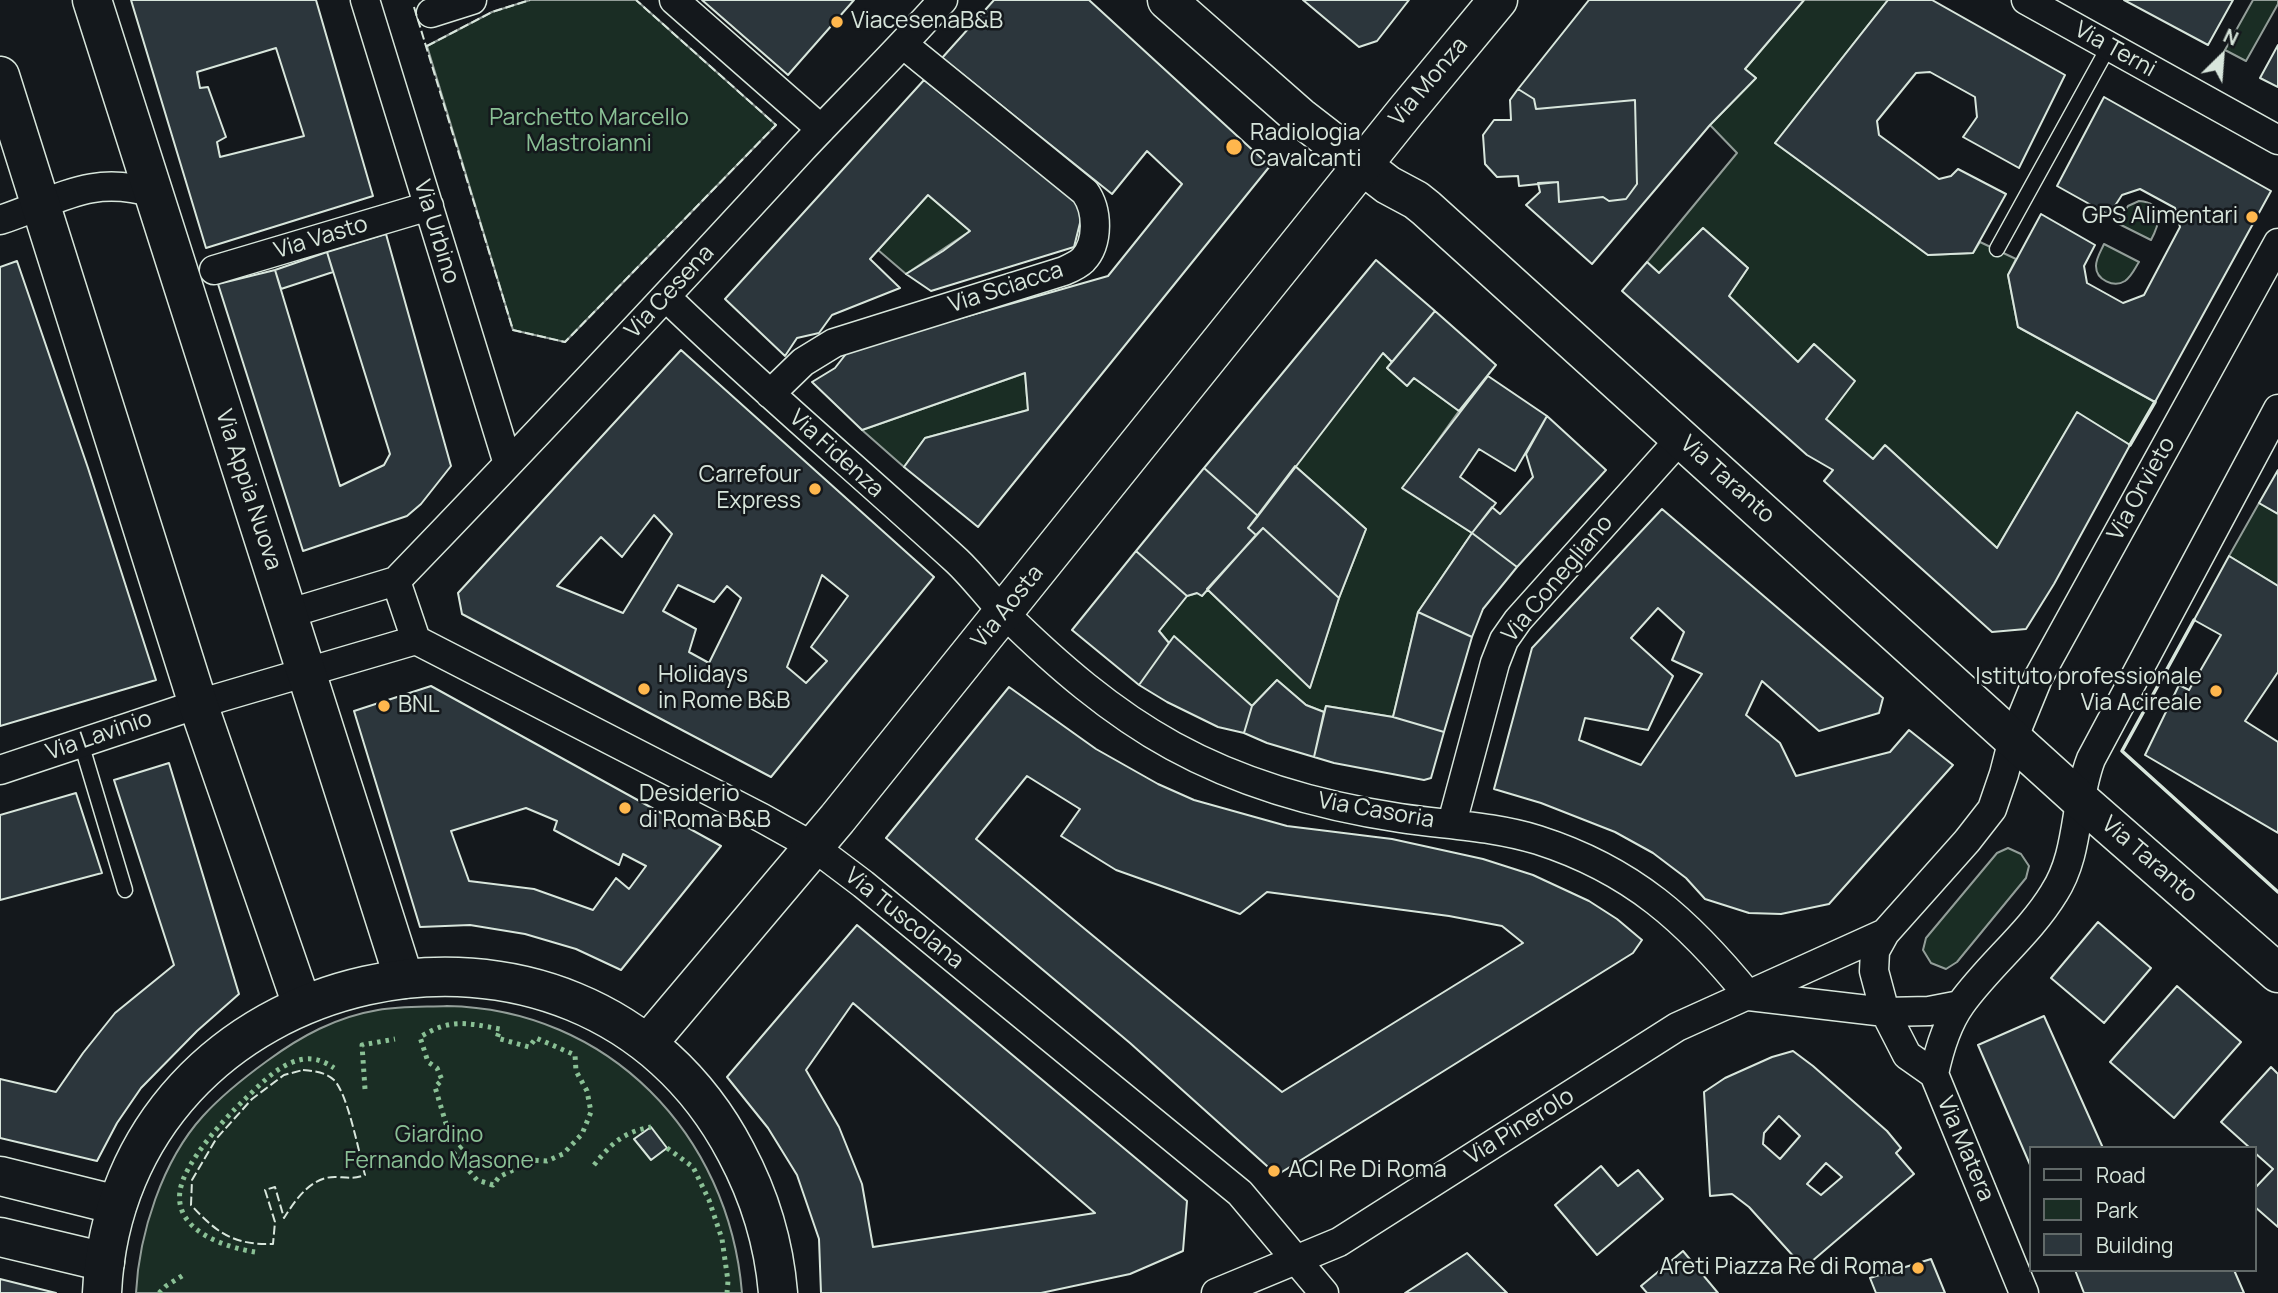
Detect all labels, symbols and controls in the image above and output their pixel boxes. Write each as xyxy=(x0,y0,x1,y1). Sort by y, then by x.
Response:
place label: ViacesenaB&B xyxy=(851,8,1003,36)
marker: ViacesenaB&B xyxy=(829,14,845,30)
street label: Via Terni xyxy=(2069,16,2161,84)
north arrow xyxy=(2187,21,2257,91)
text: N xyxy=(2219,22,2243,52)
street label: Via Monza xyxy=(1384,32,1474,132)
park label: Parchetto Marcello Mastroianni xyxy=(489,105,689,159)
place label: Radiologia Cavalcanti xyxy=(1250,120,1362,174)
marker: Radiologia Cavalcanti xyxy=(1224,137,1244,157)
street label: Via Urbino xyxy=(407,177,465,287)
place label: GPS Alimentari xyxy=(2082,203,2238,231)
marker: GPS Alimentari xyxy=(2244,209,2260,225)
street label: Via Vasto xyxy=(271,211,371,265)
street label: Via Cesena xyxy=(620,240,720,344)
street label: Via Sciacca xyxy=(945,257,1067,319)
street label: Via Fidenza xyxy=(783,404,889,504)
street label: Via Appia Nuova xyxy=(209,406,287,574)
street label: Via Taranto xyxy=(1674,430,1780,530)
street label: Via Orvieto xyxy=(2102,432,2182,546)
place label: Carrefour Express xyxy=(699,462,801,516)
marker: Carrefour Express xyxy=(807,481,823,497)
street label: Via Conegliano xyxy=(1497,510,1619,648)
street label: Via Aosta xyxy=(966,560,1050,654)
place label: Holidays in Rome B&B xyxy=(658,662,790,716)
place label: Istituto professionale Via Acireale xyxy=(1975,664,2202,718)
marker: Holidays in Rome B&B xyxy=(636,681,652,697)
marker: Istituto professionale Via Acireale xyxy=(2208,683,2224,699)
place label: BNL xyxy=(398,692,440,720)
marker: BNL xyxy=(376,698,392,714)
street label: Via Lavinio xyxy=(43,705,155,767)
place label: Desiderio di Roma B&B xyxy=(639,781,771,835)
street label: Via Casoria xyxy=(1316,787,1436,835)
marker: Desiderio di Roma B&B xyxy=(617,800,633,816)
street label: Via Taranto xyxy=(2096,811,2202,909)
street label: Via Tuscolana xyxy=(839,863,969,975)
street label: Via Pinerolo xyxy=(1460,1083,1580,1171)
street label: Via Matera xyxy=(1931,1092,1999,1206)
park label: Giardino Fernando Masone xyxy=(344,1122,534,1176)
legend xyxy=(2030,1146,2257,1272)
place label: ACI Re Di Roma xyxy=(1288,1157,1447,1185)
text: Road xyxy=(2096,1161,2146,1189)
marker: ACI Re Di Roma xyxy=(1266,1163,1282,1179)
text: Park xyxy=(2096,1196,2138,1224)
text: Building xyxy=(2096,1231,2173,1259)
place label: Areti Piazza Re di Roma xyxy=(1659,1254,1904,1282)
marker: Areti Piazza Re di Roma xyxy=(1910,1260,1926,1276)

